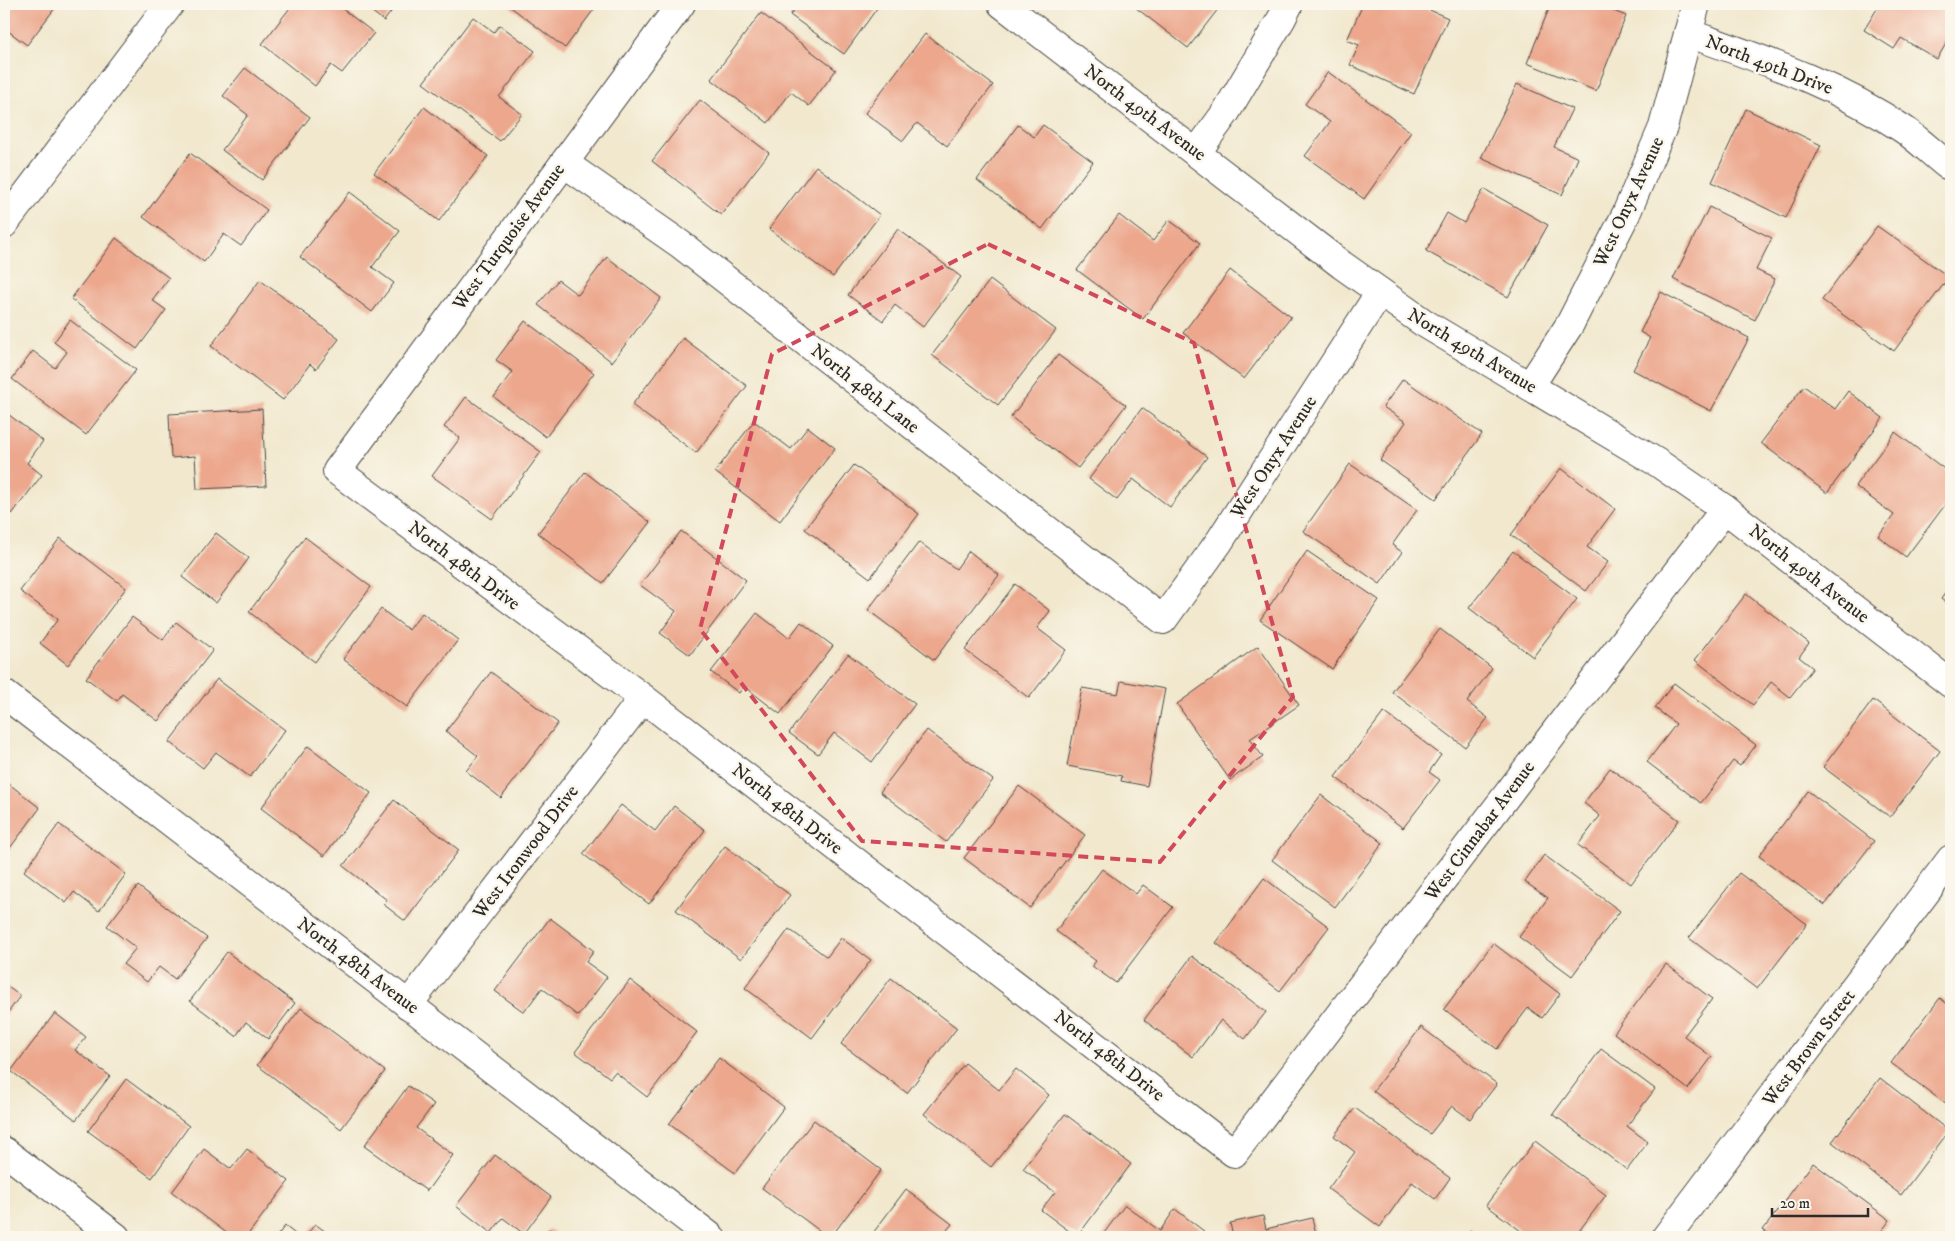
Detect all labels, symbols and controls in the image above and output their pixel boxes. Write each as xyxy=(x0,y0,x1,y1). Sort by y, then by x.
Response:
street label: North 49th Drive xyxy=(1702,30,1836,100)
street label: North 49th Avenue xyxy=(1079,60,1211,166)
street label: West Onyx Avenue xyxy=(1588,133,1669,272)
street label: West Turquoise Avenue xyxy=(447,159,571,316)
street label: North 49th Avenue xyxy=(1403,303,1541,399)
street label: North 48th Lane xyxy=(806,339,924,439)
street label: West Onyx Avenue xyxy=(1225,391,1322,523)
street label: North 48th Drive xyxy=(403,516,525,616)
street label: North 49th Avenue xyxy=(1744,520,1874,628)
street label: West Cinnabar Avenue xyxy=(1419,756,1540,906)
street label: North 48th Drive xyxy=(727,759,847,860)
street label: West Ironwood Drive xyxy=(468,781,584,924)
street label: North 48th Avenue xyxy=(292,913,424,1019)
street label: West Brown Street xyxy=(1757,985,1860,1112)
street label: North 48th Drive xyxy=(1049,1006,1169,1107)
scale bar xyxy=(1772,1186,1869,1218)
text: 20 m xyxy=(1780,1194,1810,1213)

